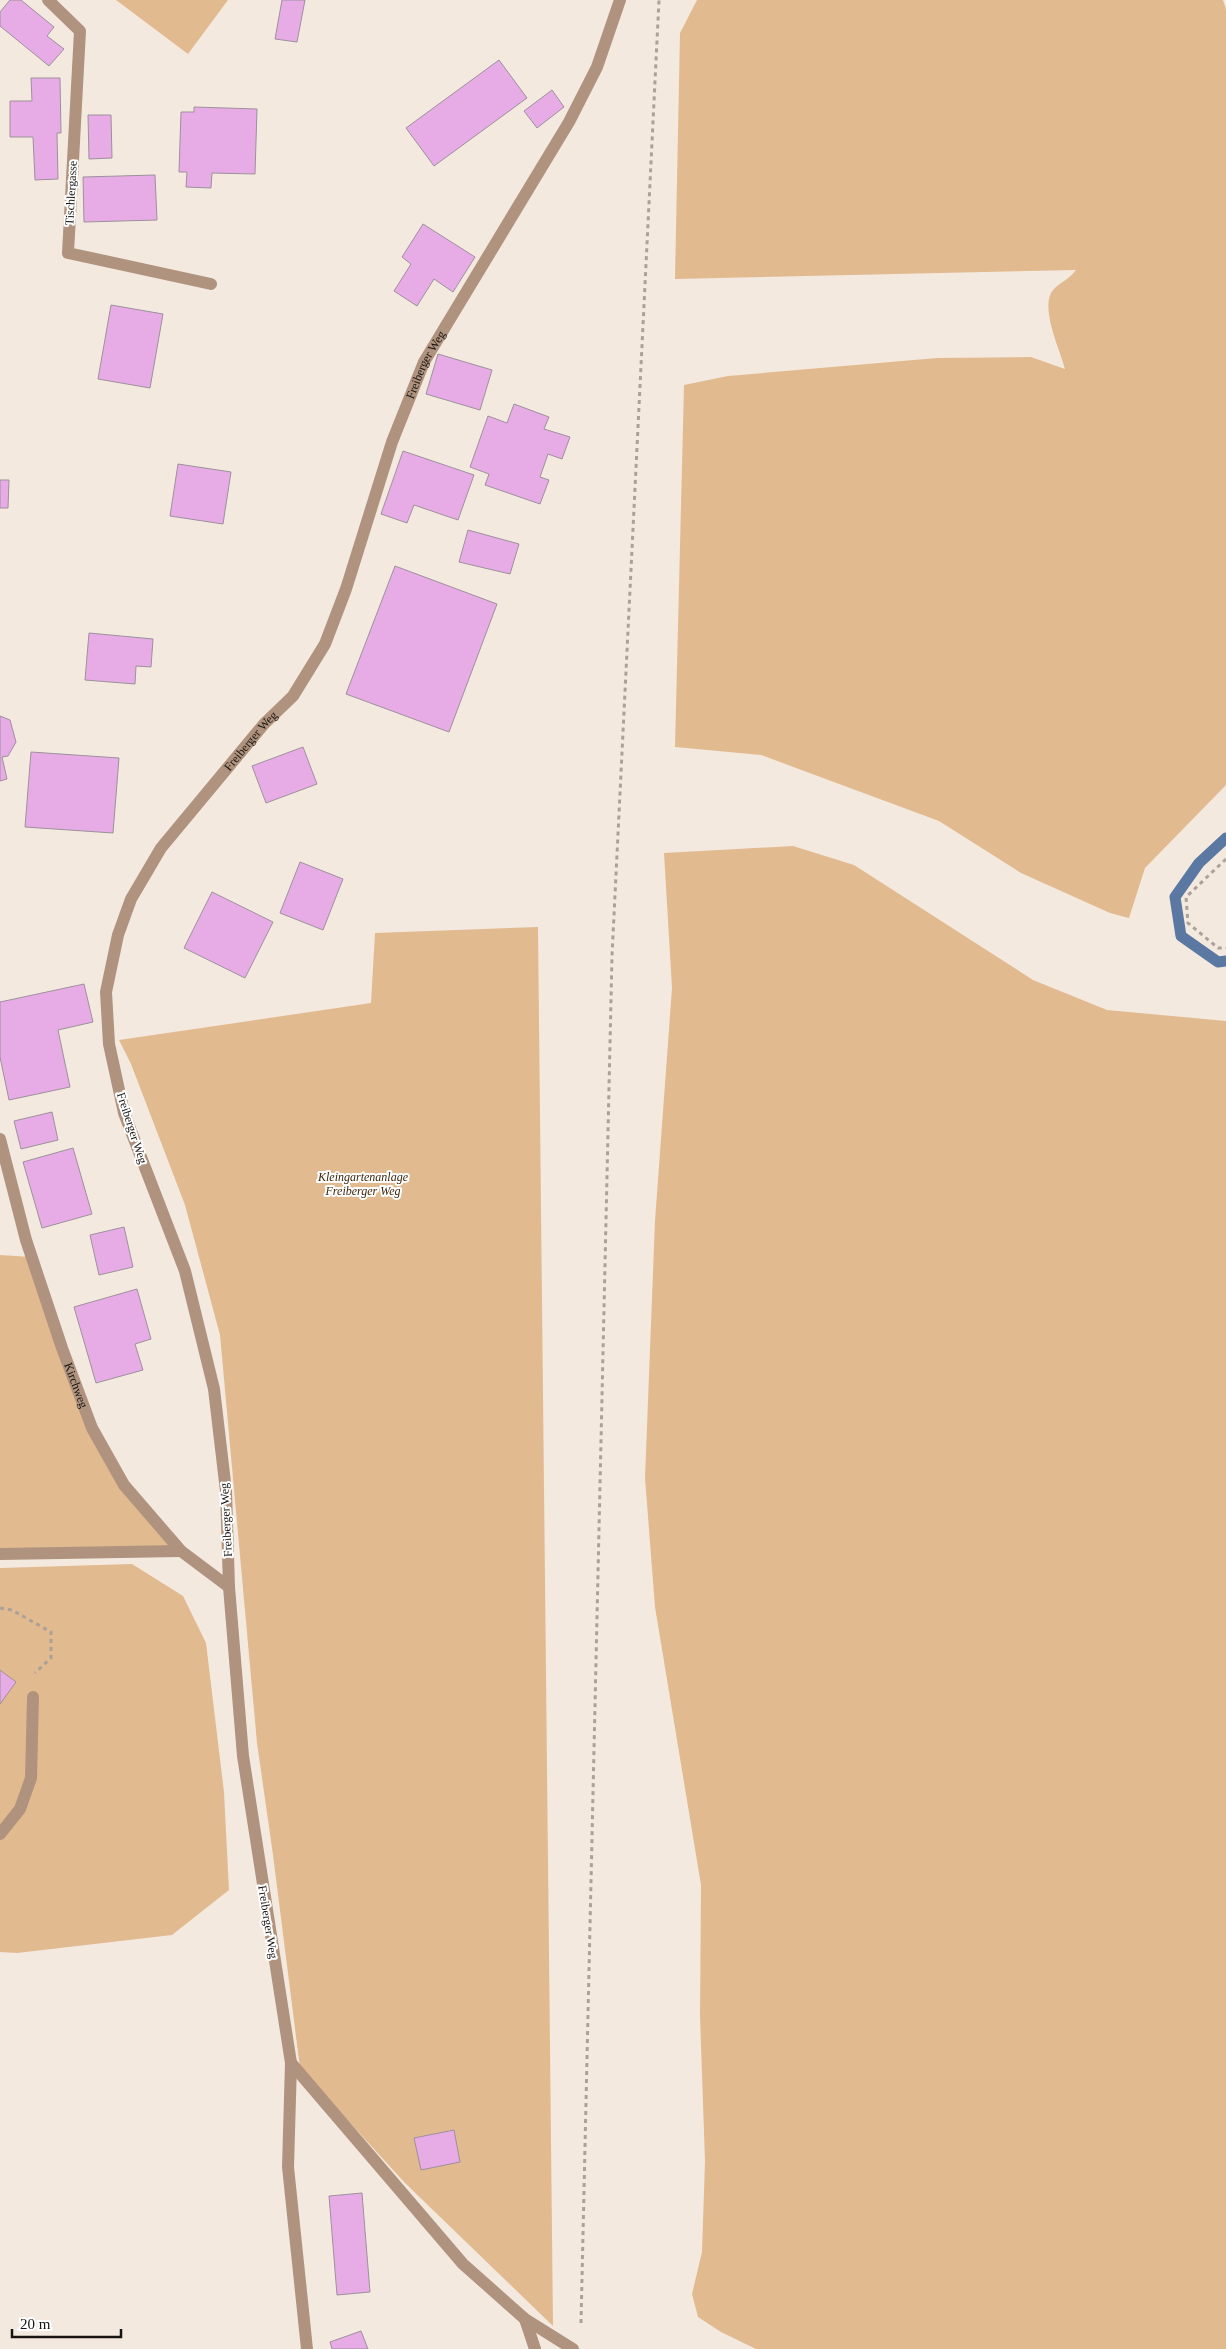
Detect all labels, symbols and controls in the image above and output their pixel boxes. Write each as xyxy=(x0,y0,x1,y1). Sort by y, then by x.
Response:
street label: Tischlergasse xyxy=(62,160,80,226)
street label: Freiberger Weg xyxy=(403,328,448,401)
street label: Freiberger Weg xyxy=(221,708,280,774)
street label: Freiberger Weg xyxy=(114,1091,150,1165)
park label: Kleingartenanlage Freiberger Weg xyxy=(317,1170,409,1198)
street label: Kirchweg xyxy=(61,1361,91,1410)
street label: Freiberger Weg xyxy=(217,1483,235,1557)
street label: Freiberger Weg xyxy=(255,1884,281,1960)
scale bar xyxy=(12,2306,121,2338)
text: 20 m xyxy=(20,2316,51,2332)

